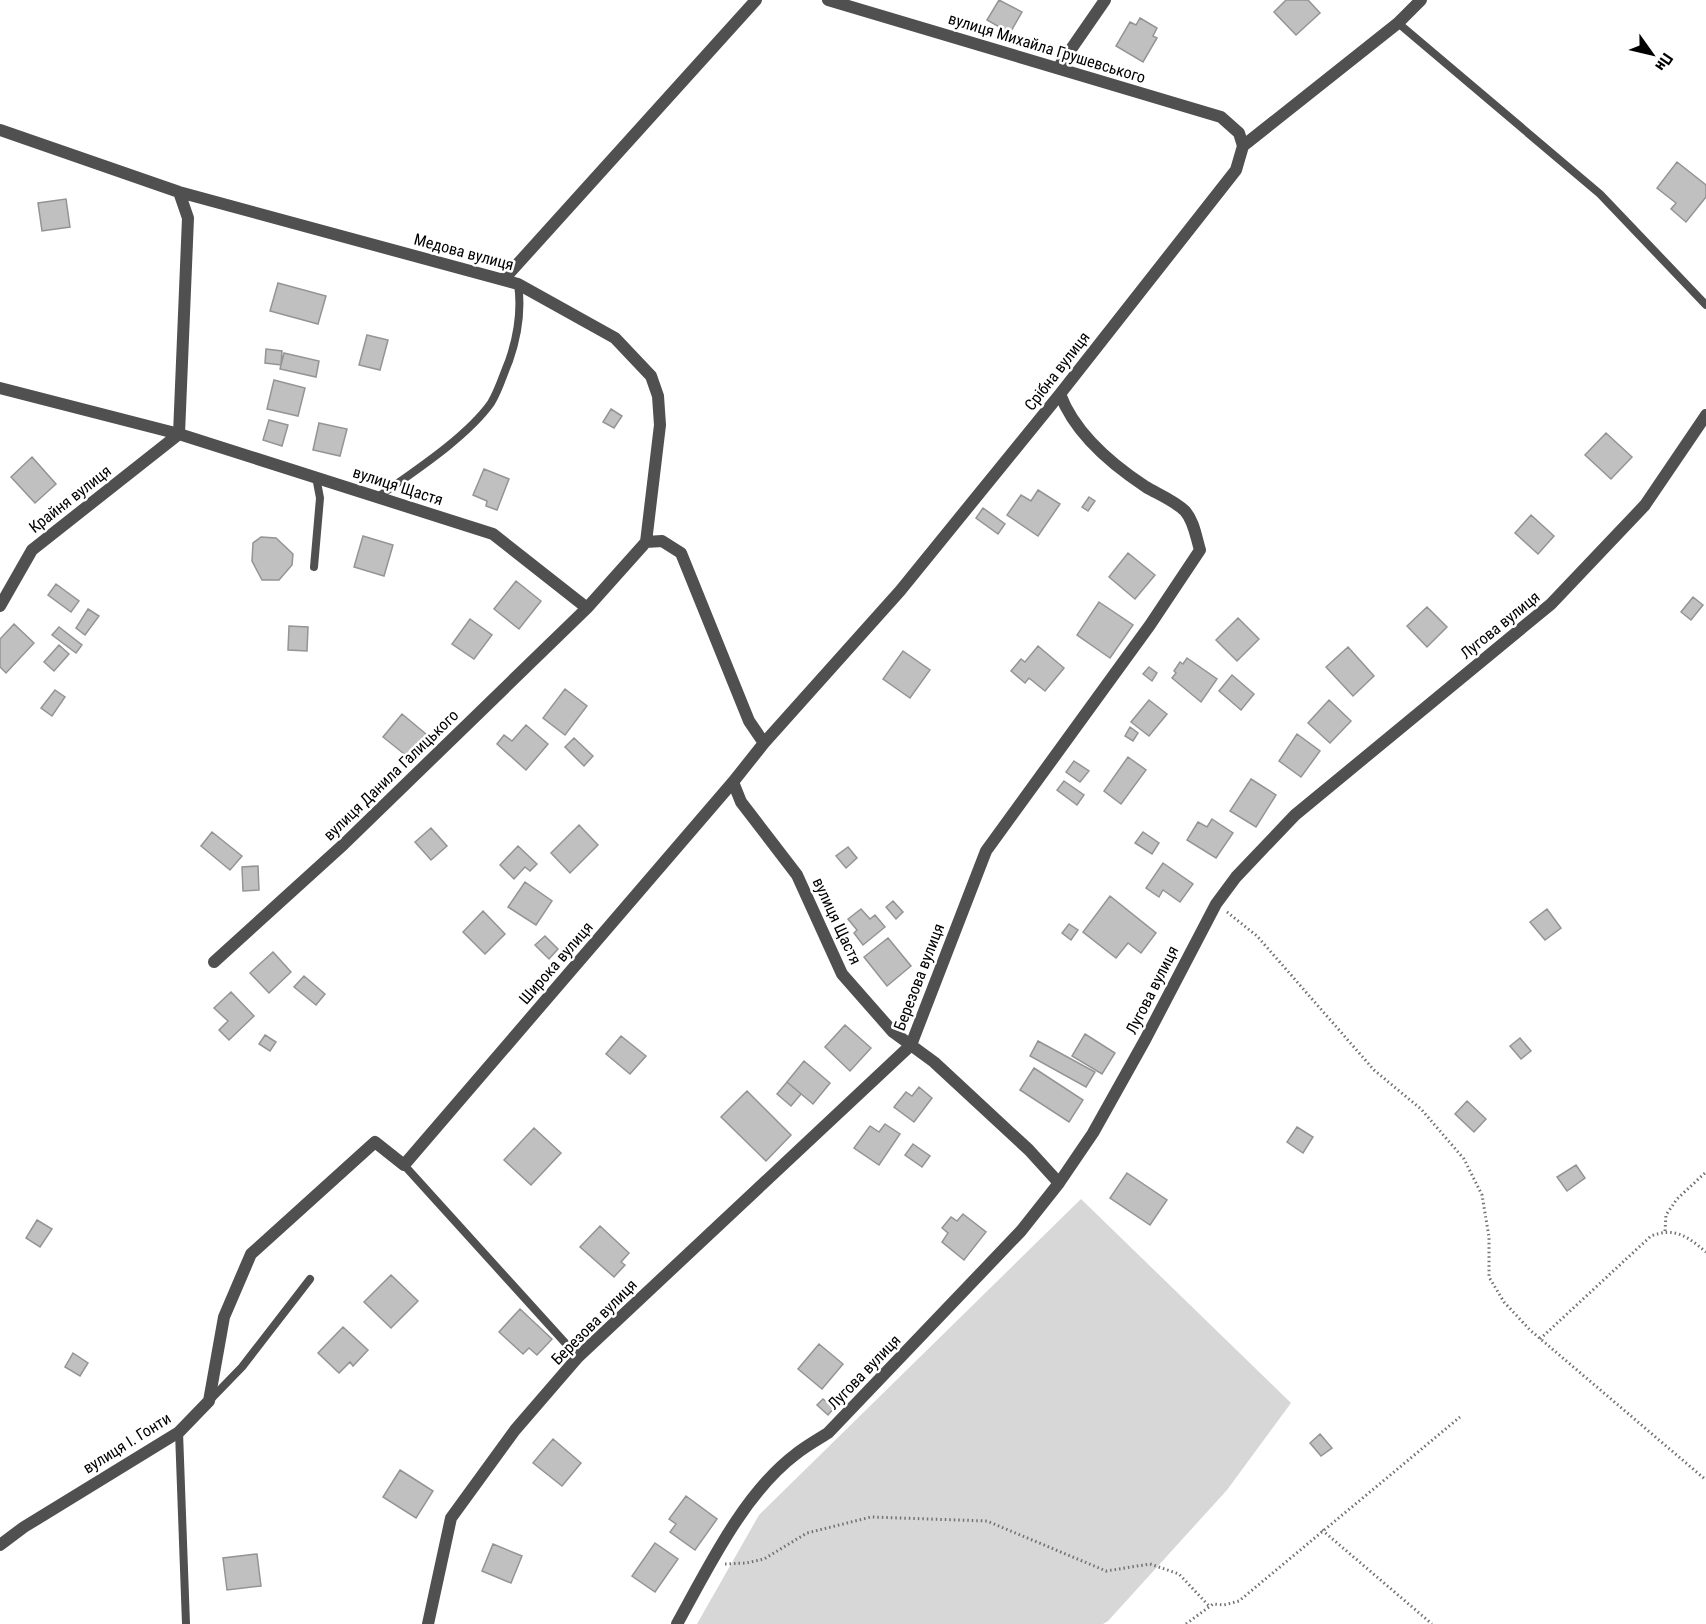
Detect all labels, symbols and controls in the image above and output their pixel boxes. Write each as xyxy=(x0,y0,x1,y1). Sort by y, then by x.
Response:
street label: вулиця Михайла Грушевського xyxy=(946,9,1148,87)
north arrow xyxy=(1622,24,1682,84)
text: Пн xyxy=(1651,49,1677,75)
street label: Медова вулиця xyxy=(412,230,516,274)
street label: Срібна вулиця xyxy=(1020,328,1094,414)
street label: Крайня вулиця xyxy=(25,461,115,537)
street label: вулиця Щастя xyxy=(351,463,445,509)
street label: Лугова вулиця xyxy=(1456,587,1544,663)
street label: вулиця Данила Галицького xyxy=(320,706,462,844)
street label: вулиця Щастя xyxy=(809,875,865,967)
street label: Широка вулиця xyxy=(515,918,597,1008)
street label: Березова вулиця xyxy=(890,921,948,1033)
street label: Лугова вулиця xyxy=(1122,943,1182,1037)
street label: Березова вулиця xyxy=(547,1275,641,1369)
street label: Лугова вулиця xyxy=(824,1331,904,1413)
street label: вулиця І. Гонти xyxy=(80,1408,174,1478)

